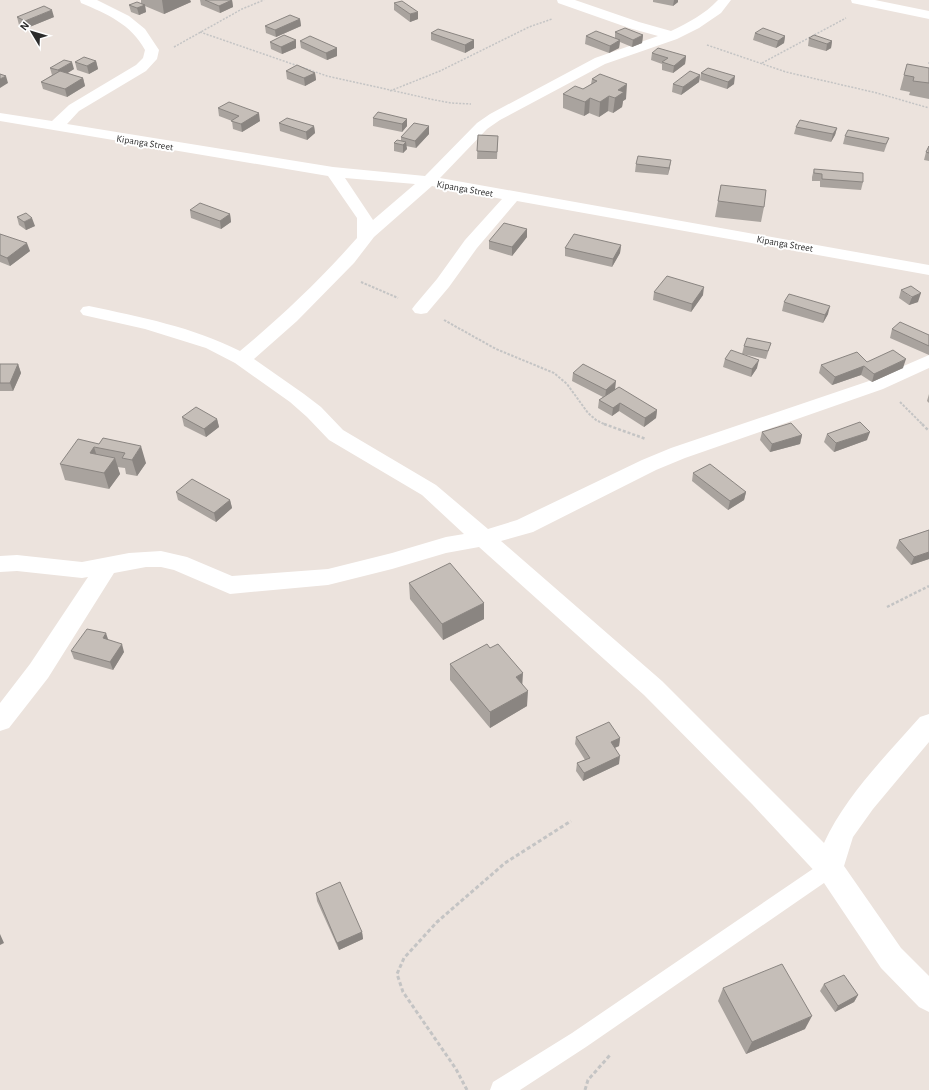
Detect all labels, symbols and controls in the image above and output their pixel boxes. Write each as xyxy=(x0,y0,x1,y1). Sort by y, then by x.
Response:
north arrow xyxy=(12,12,52,52)
text: N xyxy=(18,20,31,33)
street label: Kipanga Street xyxy=(116,134,175,153)
street label: Kipanga Street xyxy=(436,179,495,199)
street label: Kipanga Street xyxy=(756,234,815,254)

